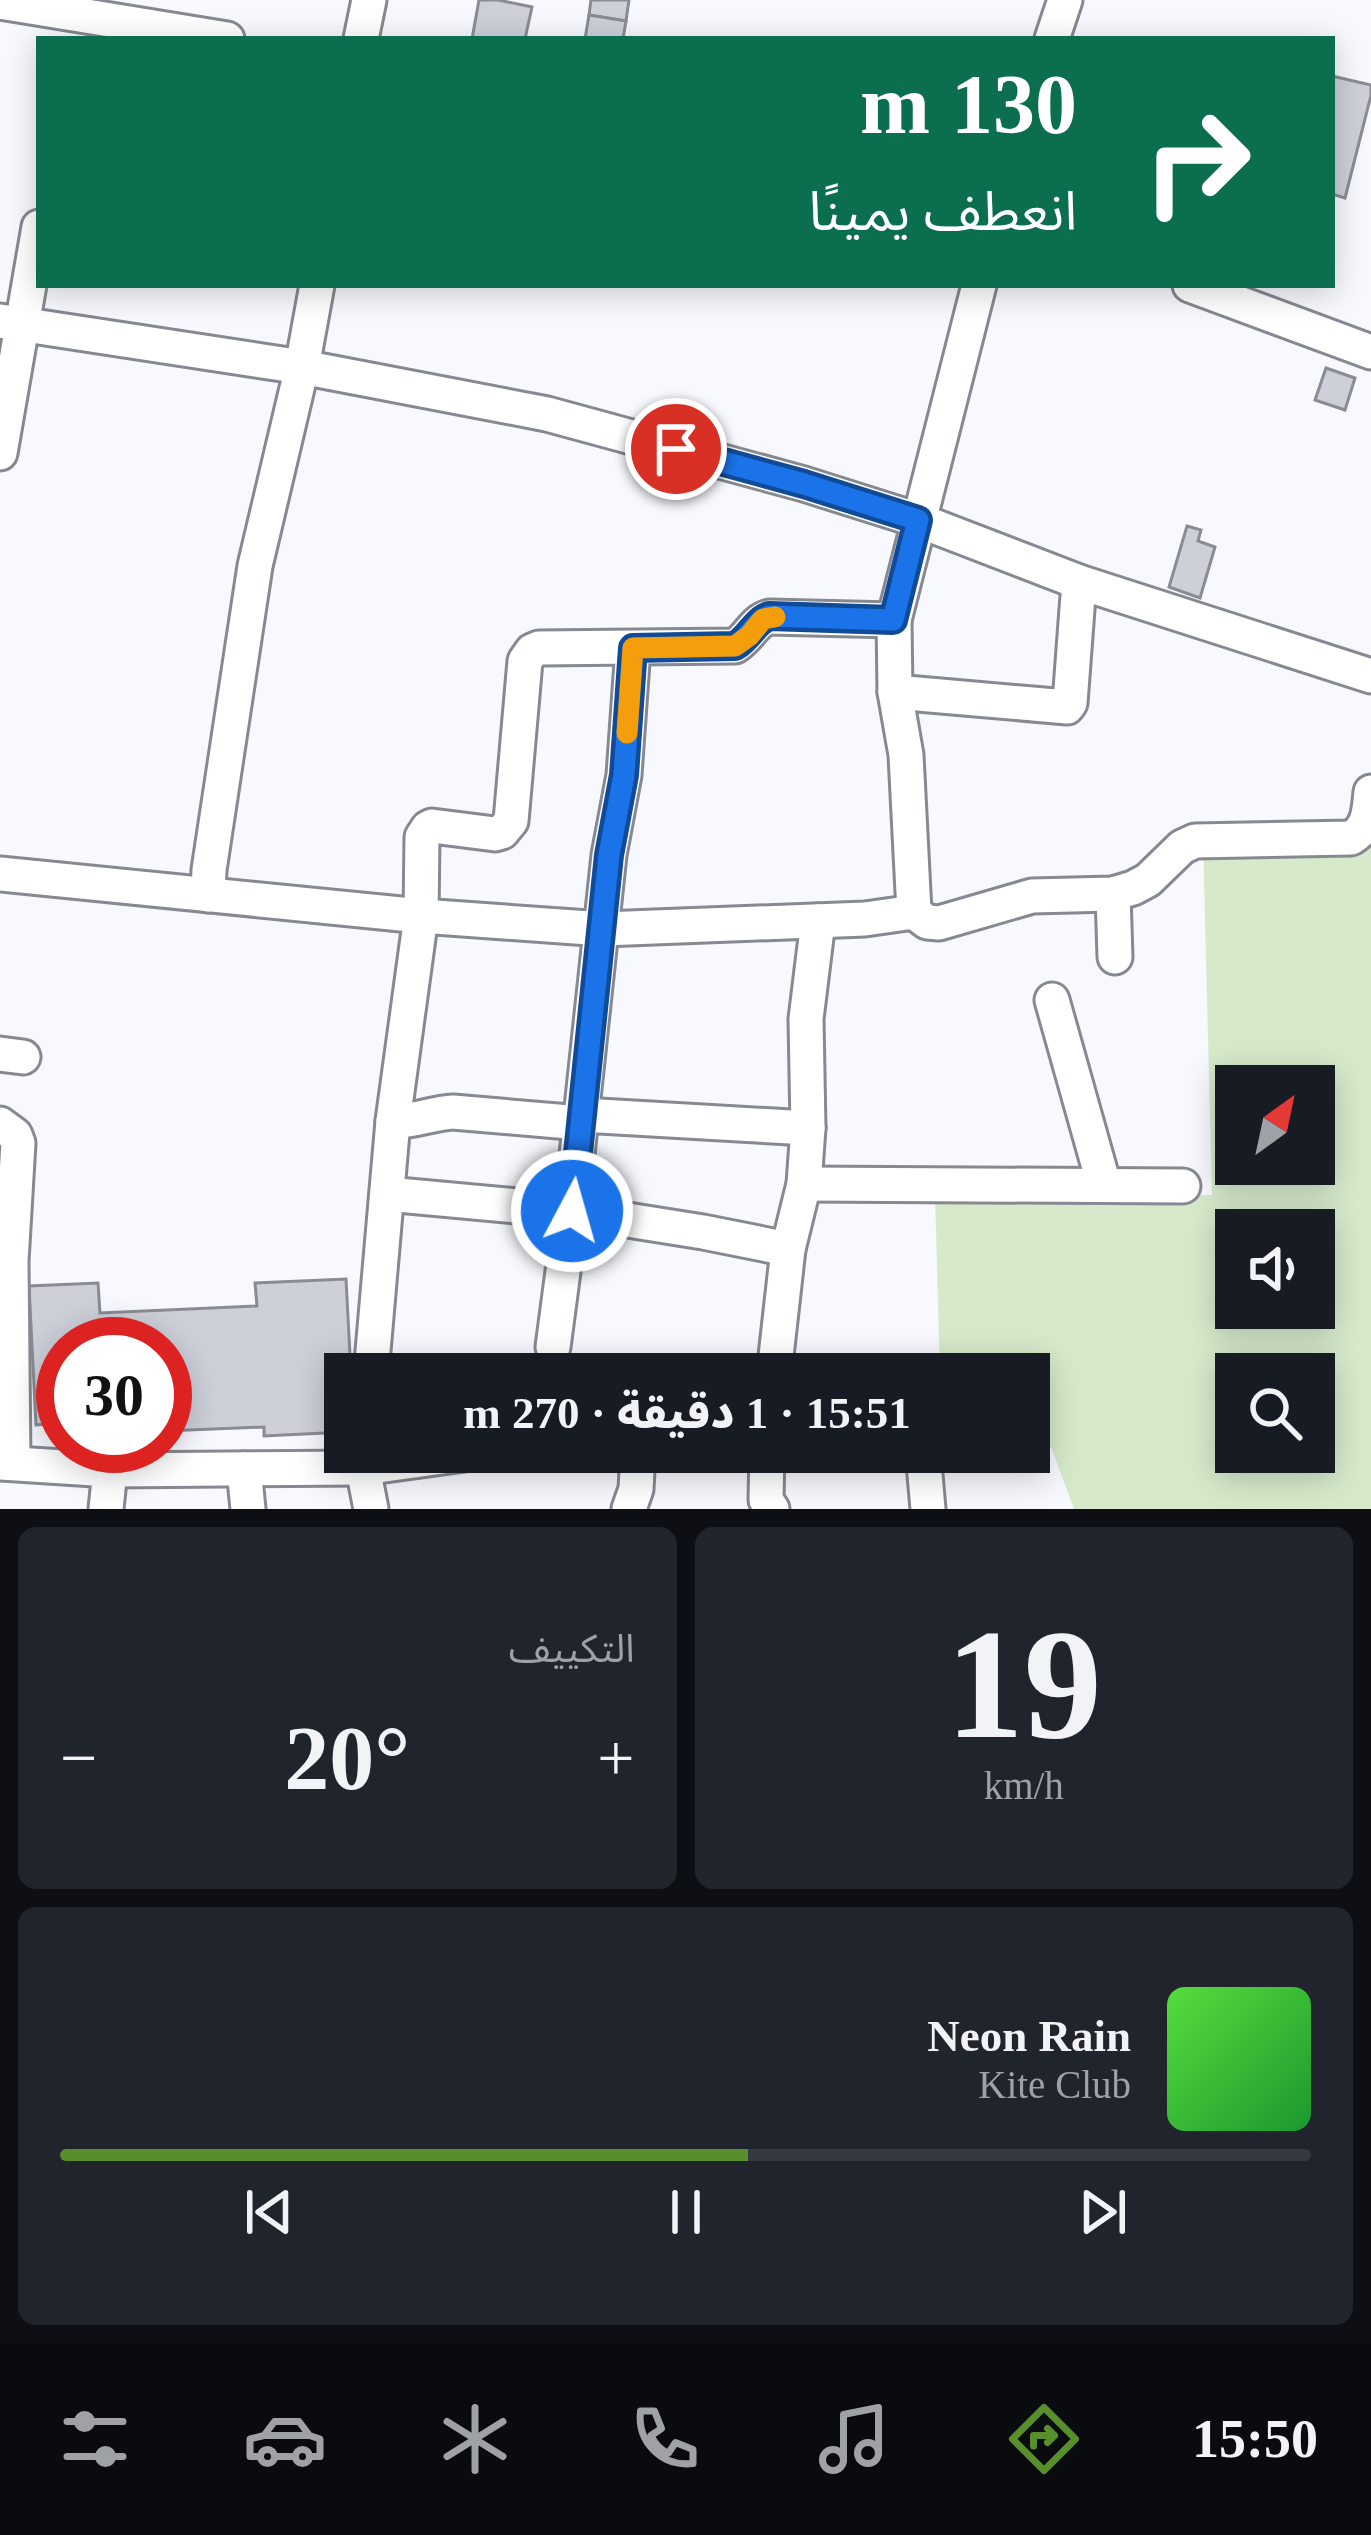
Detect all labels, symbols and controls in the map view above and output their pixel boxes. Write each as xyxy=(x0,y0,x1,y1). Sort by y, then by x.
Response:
text: 130 m xyxy=(860,58,1077,151)
icon: right xyxy=(1119,84,1275,240)
text: انعطف يمينًا xyxy=(809,182,1077,242)
pin xyxy=(625,398,727,500)
icon: arrive xyxy=(643,416,709,482)
north arrow xyxy=(1215,1065,1335,1185)
map controls xyxy=(1215,1065,1335,1473)
position arrow xyxy=(509,1148,635,1274)
button: sound xyxy=(1215,1209,1335,1329)
speed limit sign: 30 xyxy=(36,1317,192,1473)
button: search xyxy=(1215,1353,1335,1473)
text: 15:51 · 1 دقيقة · 270 m xyxy=(463,1388,911,1438)
text: 19 xyxy=(946,1598,1102,1771)
text: التكييف xyxy=(509,1627,635,1670)
text: 20° xyxy=(284,1709,410,1808)
text: − xyxy=(60,1721,97,1794)
text: + xyxy=(597,1721,635,1794)
text: km/h xyxy=(984,1764,1064,1807)
text: Neon Rain xyxy=(927,2011,1131,2061)
text: Kite Club xyxy=(978,2063,1131,2106)
icon: previous xyxy=(236,2179,302,2245)
icon: pause xyxy=(653,2179,719,2245)
icon: next xyxy=(1070,2179,1136,2245)
icon: filters xyxy=(53,2397,137,2481)
icon: car xyxy=(243,2397,327,2481)
icon: climate xyxy=(433,2397,517,2481)
icon: phone xyxy=(623,2397,707,2481)
icon: music xyxy=(812,2397,896,2481)
icon: directions xyxy=(1002,2397,1086,2481)
text: 15:50 xyxy=(1192,2409,1318,2469)

